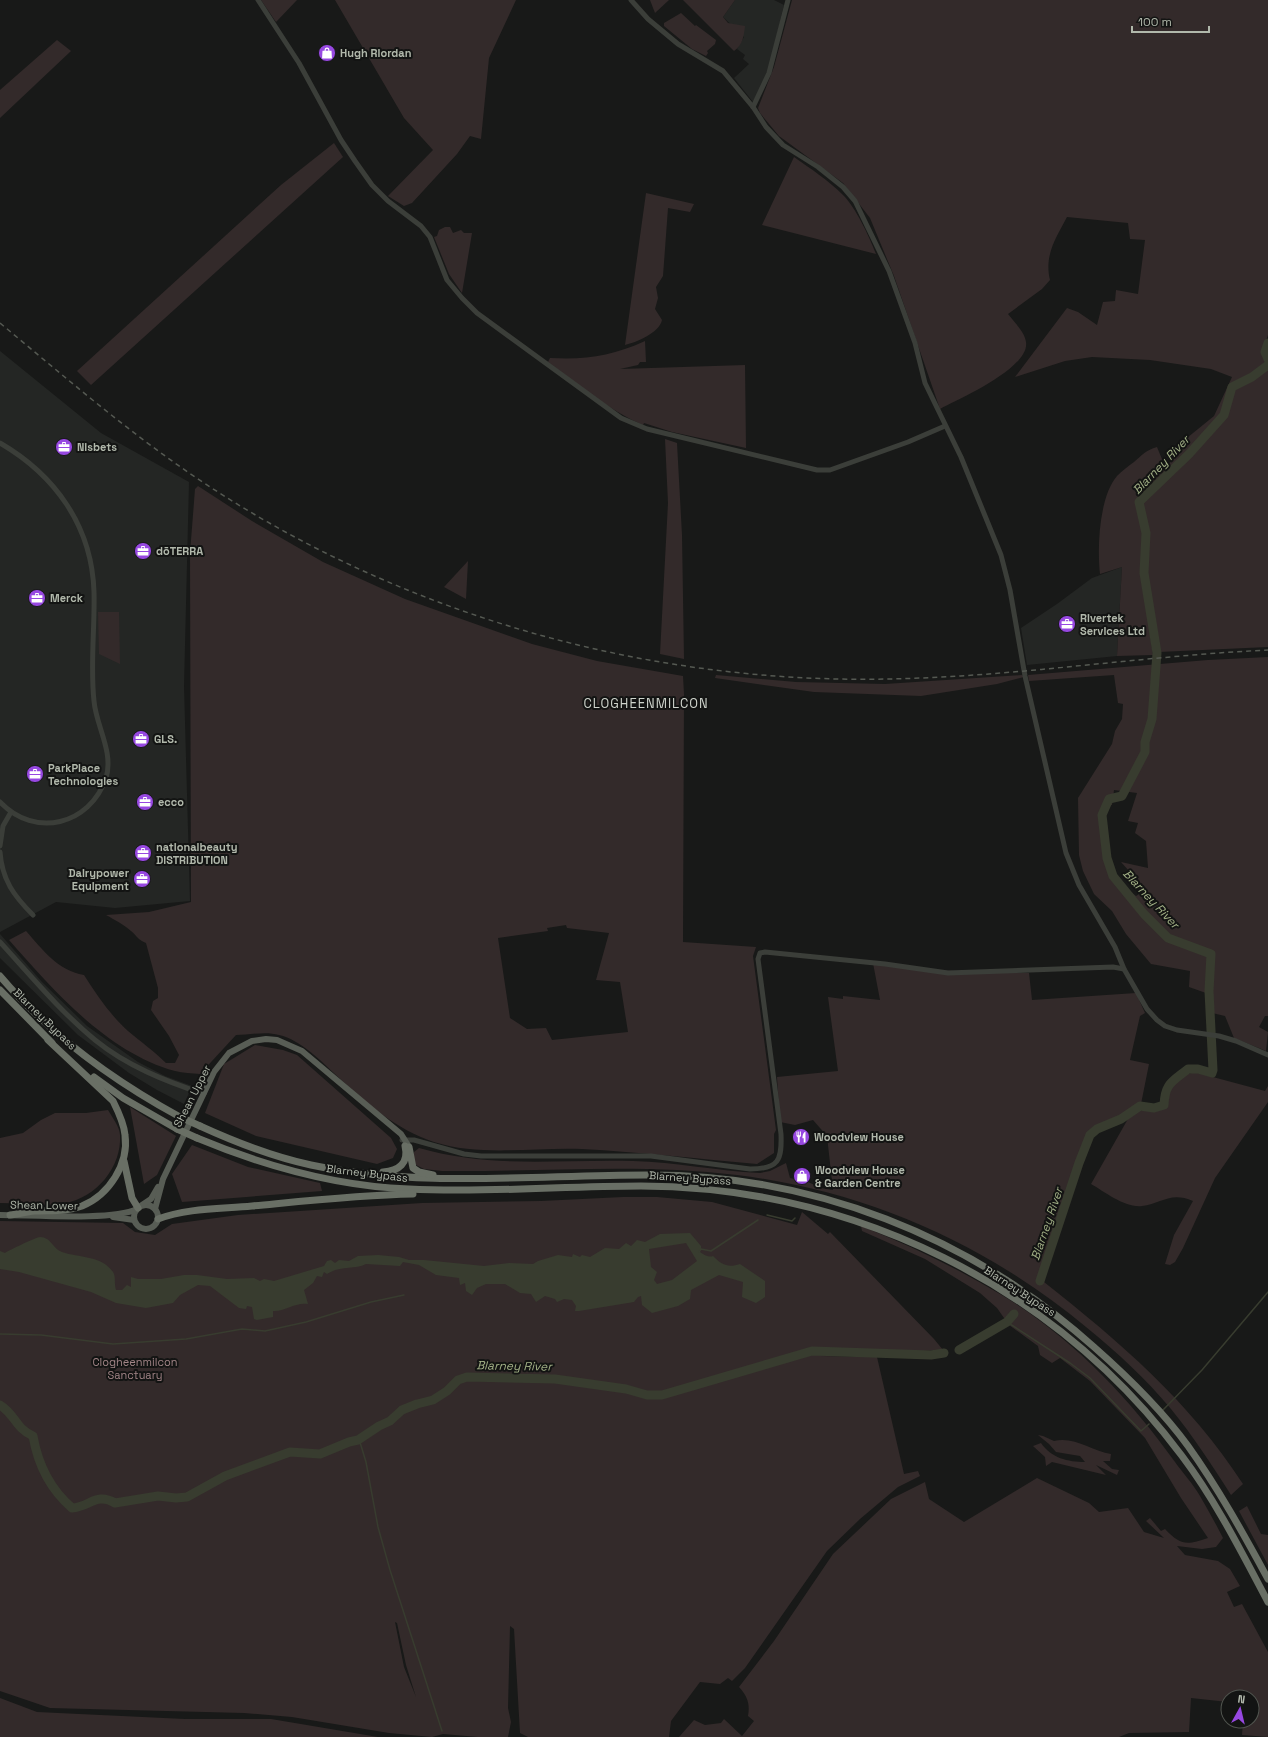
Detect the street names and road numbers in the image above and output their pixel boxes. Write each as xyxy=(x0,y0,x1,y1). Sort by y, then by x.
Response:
street label: Blarney Bypass xyxy=(11,985,80,1053)
street label: Shean Upper xyxy=(170,1063,214,1129)
street label: Blarney Bypass xyxy=(325,1161,409,1185)
street label: Blarney Bypass xyxy=(649,1168,732,1188)
street label: Shean Lower xyxy=(10,1197,78,1213)
street label: Blarney Bypass xyxy=(982,1263,1058,1319)

